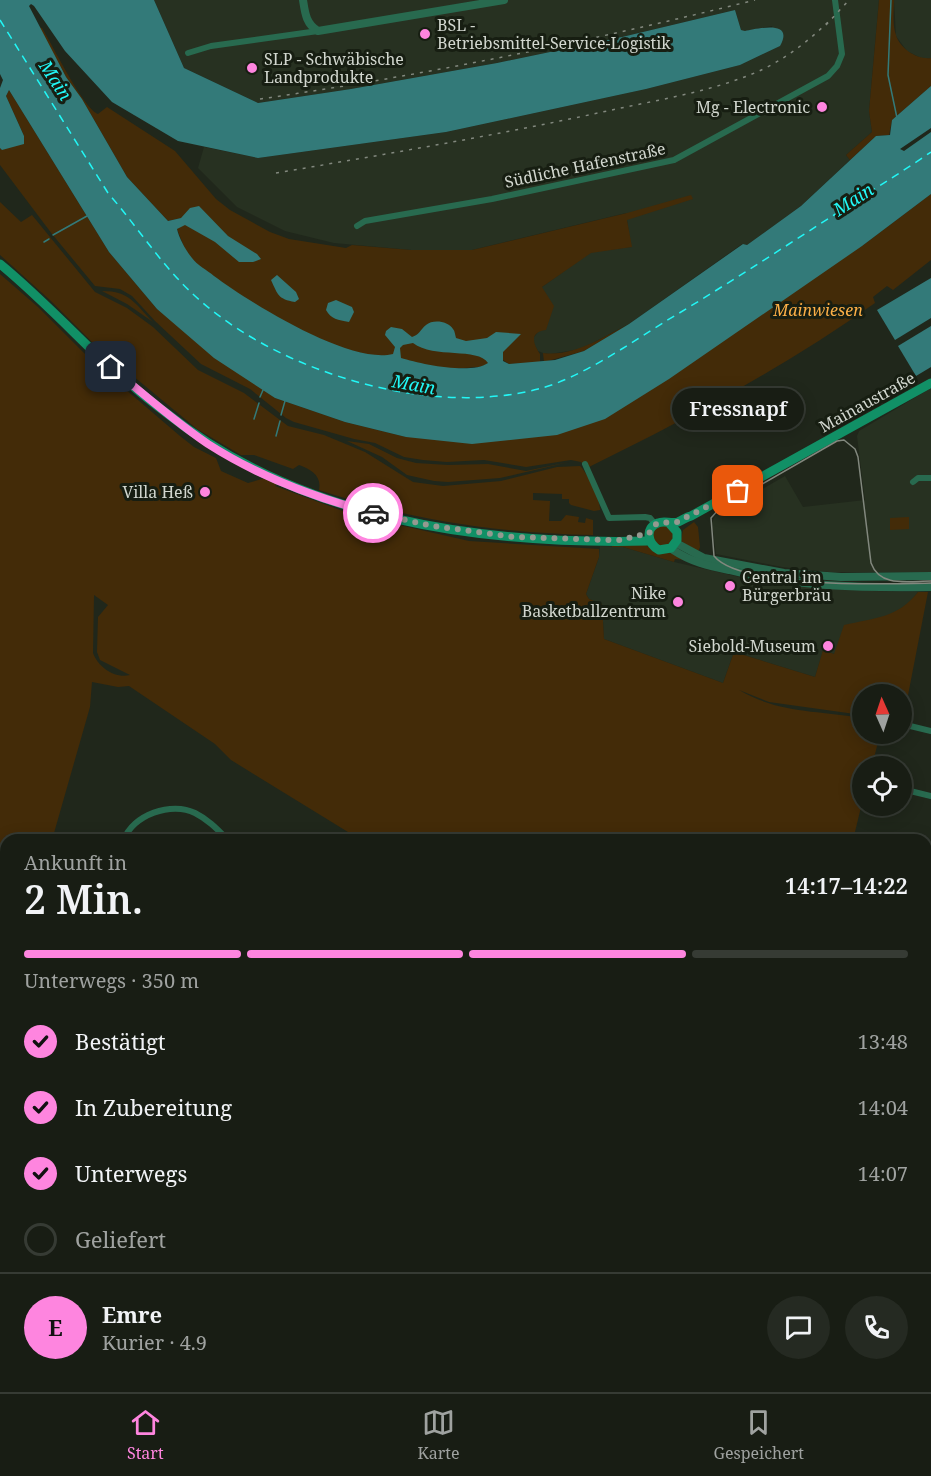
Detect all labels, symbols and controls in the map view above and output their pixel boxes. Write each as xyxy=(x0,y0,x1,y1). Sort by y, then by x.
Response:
place label: BSL - Betriebsmittel-Service-Logistik xyxy=(437,14,671,54)
marker: BSL - Betriebsmittel-Service-Logistik xyxy=(418,27,432,41)
place label: SLP - Schwäbische Landprodukte xyxy=(264,48,404,88)
water label: Main xyxy=(34,54,78,105)
marker: SLP - Schwäbische Landprodukte xyxy=(245,61,259,75)
place label: Mg - Electronic xyxy=(696,96,810,118)
marker: Mg - Electronic xyxy=(815,100,829,114)
street label: Südliche Hafenstraße xyxy=(503,137,667,193)
water label: Main xyxy=(827,177,878,221)
park label: Mainwiesen xyxy=(772,299,863,321)
pin xyxy=(85,341,136,392)
icon: home xyxy=(94,350,127,383)
street label: Mainaustraße xyxy=(815,367,919,437)
water label: Main xyxy=(389,368,438,400)
callout: Fressnapf xyxy=(672,389,804,431)
text: Fressnapf xyxy=(689,395,787,422)
pin xyxy=(712,465,763,516)
icon: bag xyxy=(721,474,754,507)
place label: Villa Heß xyxy=(122,481,193,503)
courier xyxy=(343,483,403,543)
marker: Villa Heß xyxy=(198,485,212,499)
icon: car xyxy=(357,497,390,530)
place label: Central im Bürgerbräu xyxy=(742,566,831,606)
marker: Central im Bürgerbräu xyxy=(723,579,737,593)
place label: Nike Basketballzentrum xyxy=(522,582,666,622)
marker: Nike Basketballzentrum xyxy=(671,595,685,609)
place label: Siebold-Museum xyxy=(689,635,816,657)
marker: Siebold-Museum xyxy=(821,639,835,653)
north arrow xyxy=(852,684,912,744)
map controls xyxy=(852,684,912,816)
button: locate xyxy=(852,756,912,816)
text: Ankunft in xyxy=(24,849,127,876)
text: 14:17–14:22 xyxy=(785,870,908,900)
text: 2 Min. xyxy=(24,872,143,925)
text: Unterwegs · 350 m xyxy=(24,967,199,994)
icon: check xyxy=(24,1025,57,1058)
text: Bestätigt xyxy=(75,1026,166,1056)
text: 13:48 xyxy=(858,1028,908,1055)
icon: check xyxy=(24,1091,57,1124)
text: In Zubereitung xyxy=(75,1092,232,1122)
text: 14:04 xyxy=(858,1094,908,1121)
icon: check xyxy=(24,1157,57,1190)
text: Unterwegs xyxy=(75,1158,187,1188)
text: 14:07 xyxy=(858,1160,908,1187)
text: Geliefert xyxy=(75,1224,166,1254)
button: chat xyxy=(767,1296,830,1359)
button: phone xyxy=(845,1296,908,1359)
text: Emre xyxy=(102,1299,162,1329)
text: E xyxy=(48,1312,63,1342)
text: Kurier · 4.9 xyxy=(102,1329,207,1356)
tab: Start xyxy=(127,1406,164,1464)
tab: Karte xyxy=(418,1406,459,1464)
tab: Gespeichert xyxy=(713,1406,804,1464)

